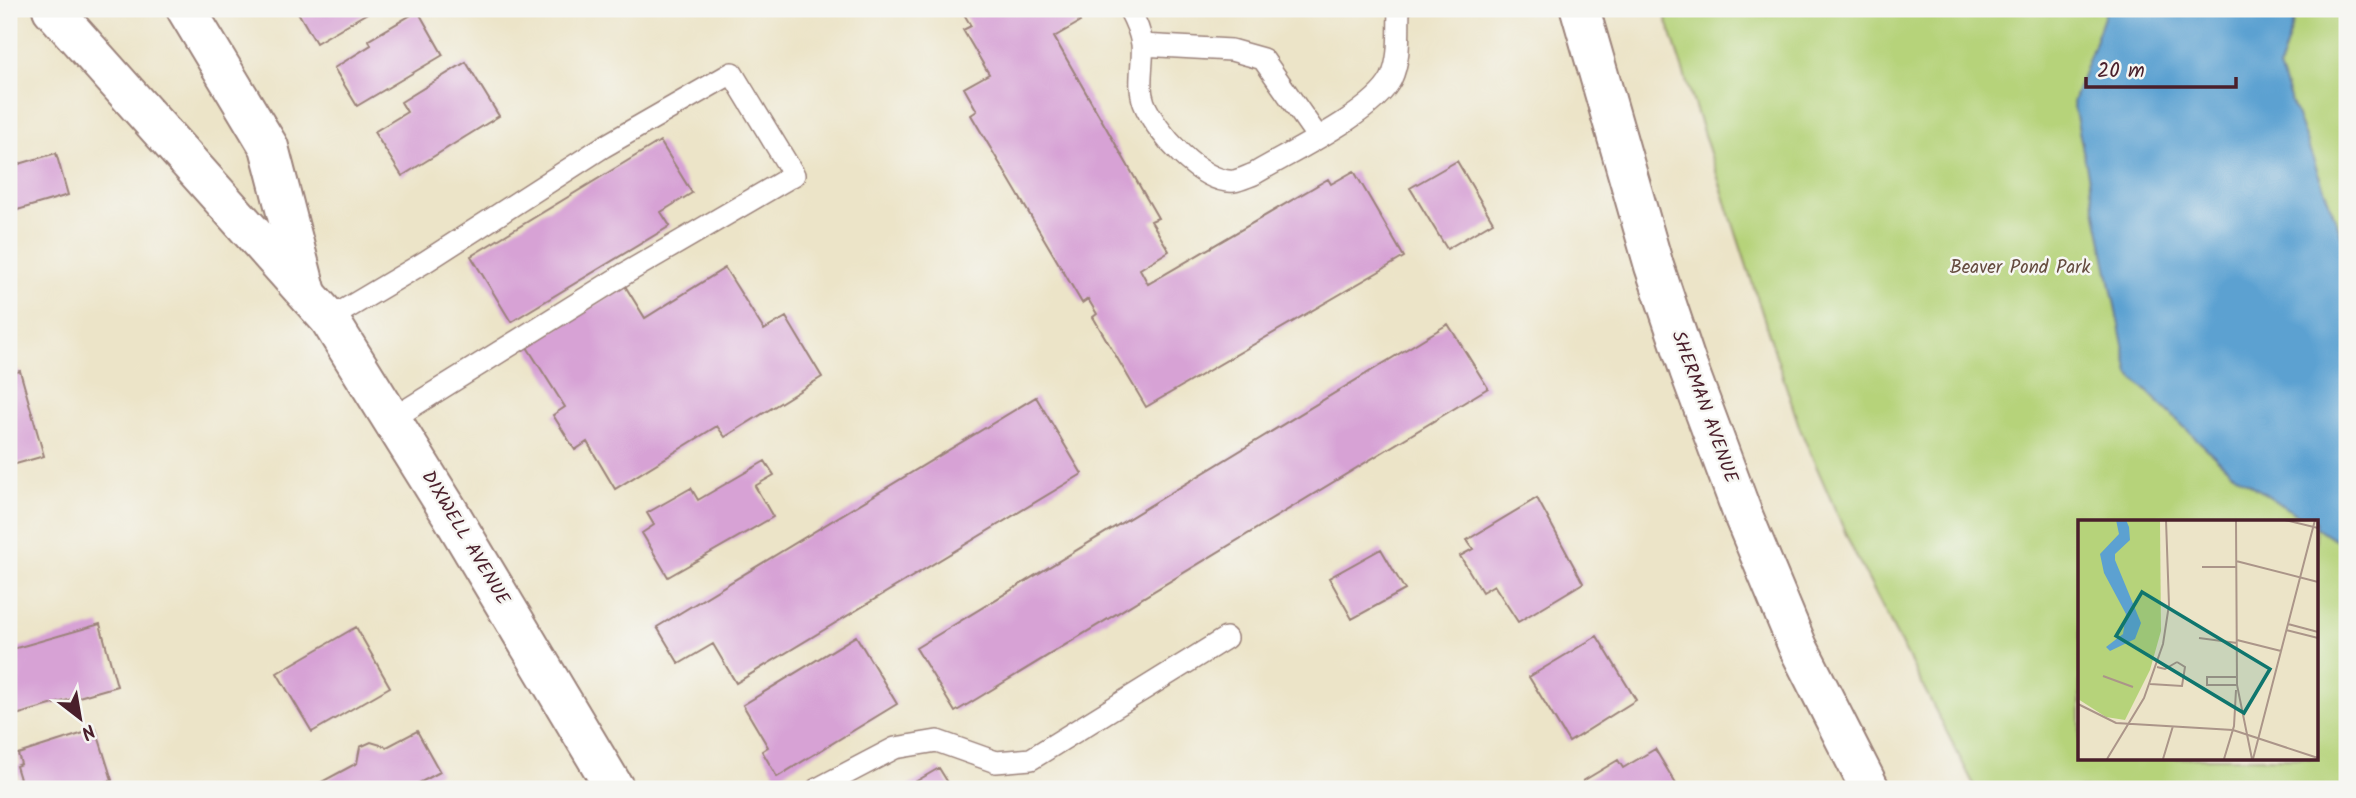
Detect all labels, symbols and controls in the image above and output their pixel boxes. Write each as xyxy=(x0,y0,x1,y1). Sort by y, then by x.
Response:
scale bar xyxy=(2086,46,2237,90)
text: 20 m xyxy=(2097,55,2145,88)
park label: Beaver Pond Park xyxy=(1950,253,2090,283)
street label: SHERMAN AVENUE xyxy=(1663,327,1746,488)
street label: DIXWELL AVENUE xyxy=(413,465,518,612)
inset map xyxy=(2078,520,2318,760)
north arrow xyxy=(46,682,116,752)
text: N xyxy=(75,715,101,747)

